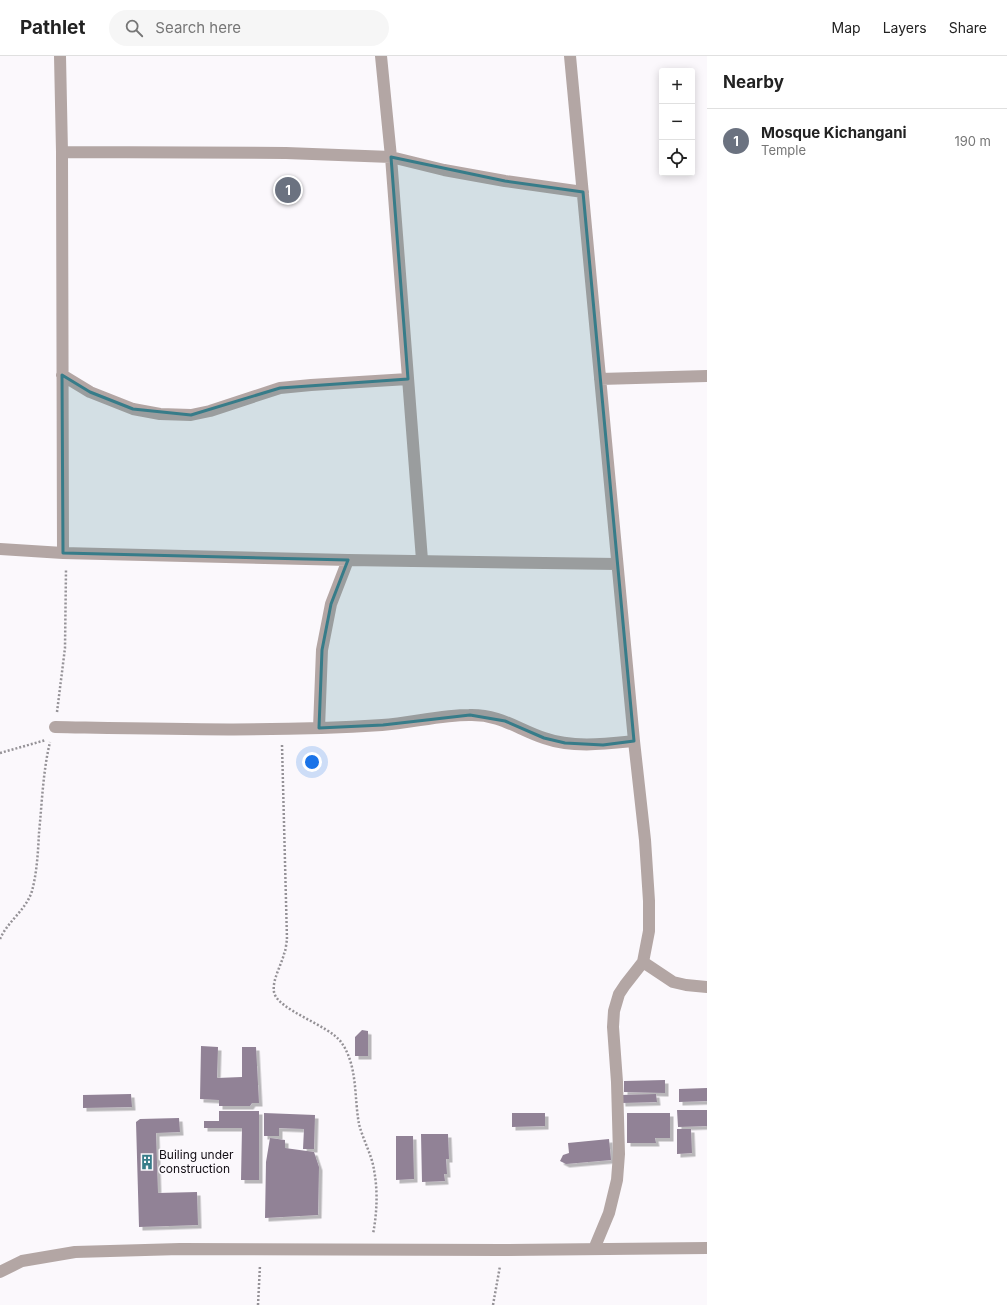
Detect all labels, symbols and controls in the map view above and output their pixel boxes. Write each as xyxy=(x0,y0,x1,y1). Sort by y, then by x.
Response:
search box xyxy=(109,10,389,46)
text: Pathlet xyxy=(20,16,85,39)
icon: search xyxy=(123,17,145,39)
text: Search here xyxy=(155,18,241,37)
text: Map xyxy=(832,19,861,36)
text: Layers xyxy=(883,19,927,36)
text: Share xyxy=(949,19,987,36)
map controls xyxy=(659,68,695,176)
button: + xyxy=(659,68,695,104)
text: Nearby xyxy=(723,72,784,92)
button: − xyxy=(659,104,695,140)
text: Mosque Kichangani xyxy=(761,123,907,142)
text: 1 xyxy=(733,133,739,149)
text: 190 m xyxy=(954,133,991,149)
button: locate xyxy=(659,140,695,176)
text: Temple xyxy=(761,142,806,158)
pin: 1 xyxy=(275,175,301,205)
your location xyxy=(302,752,322,772)
place label: Builing under construction xyxy=(159,1147,234,1176)
building icon: Builing under construction xyxy=(138,1153,156,1171)

